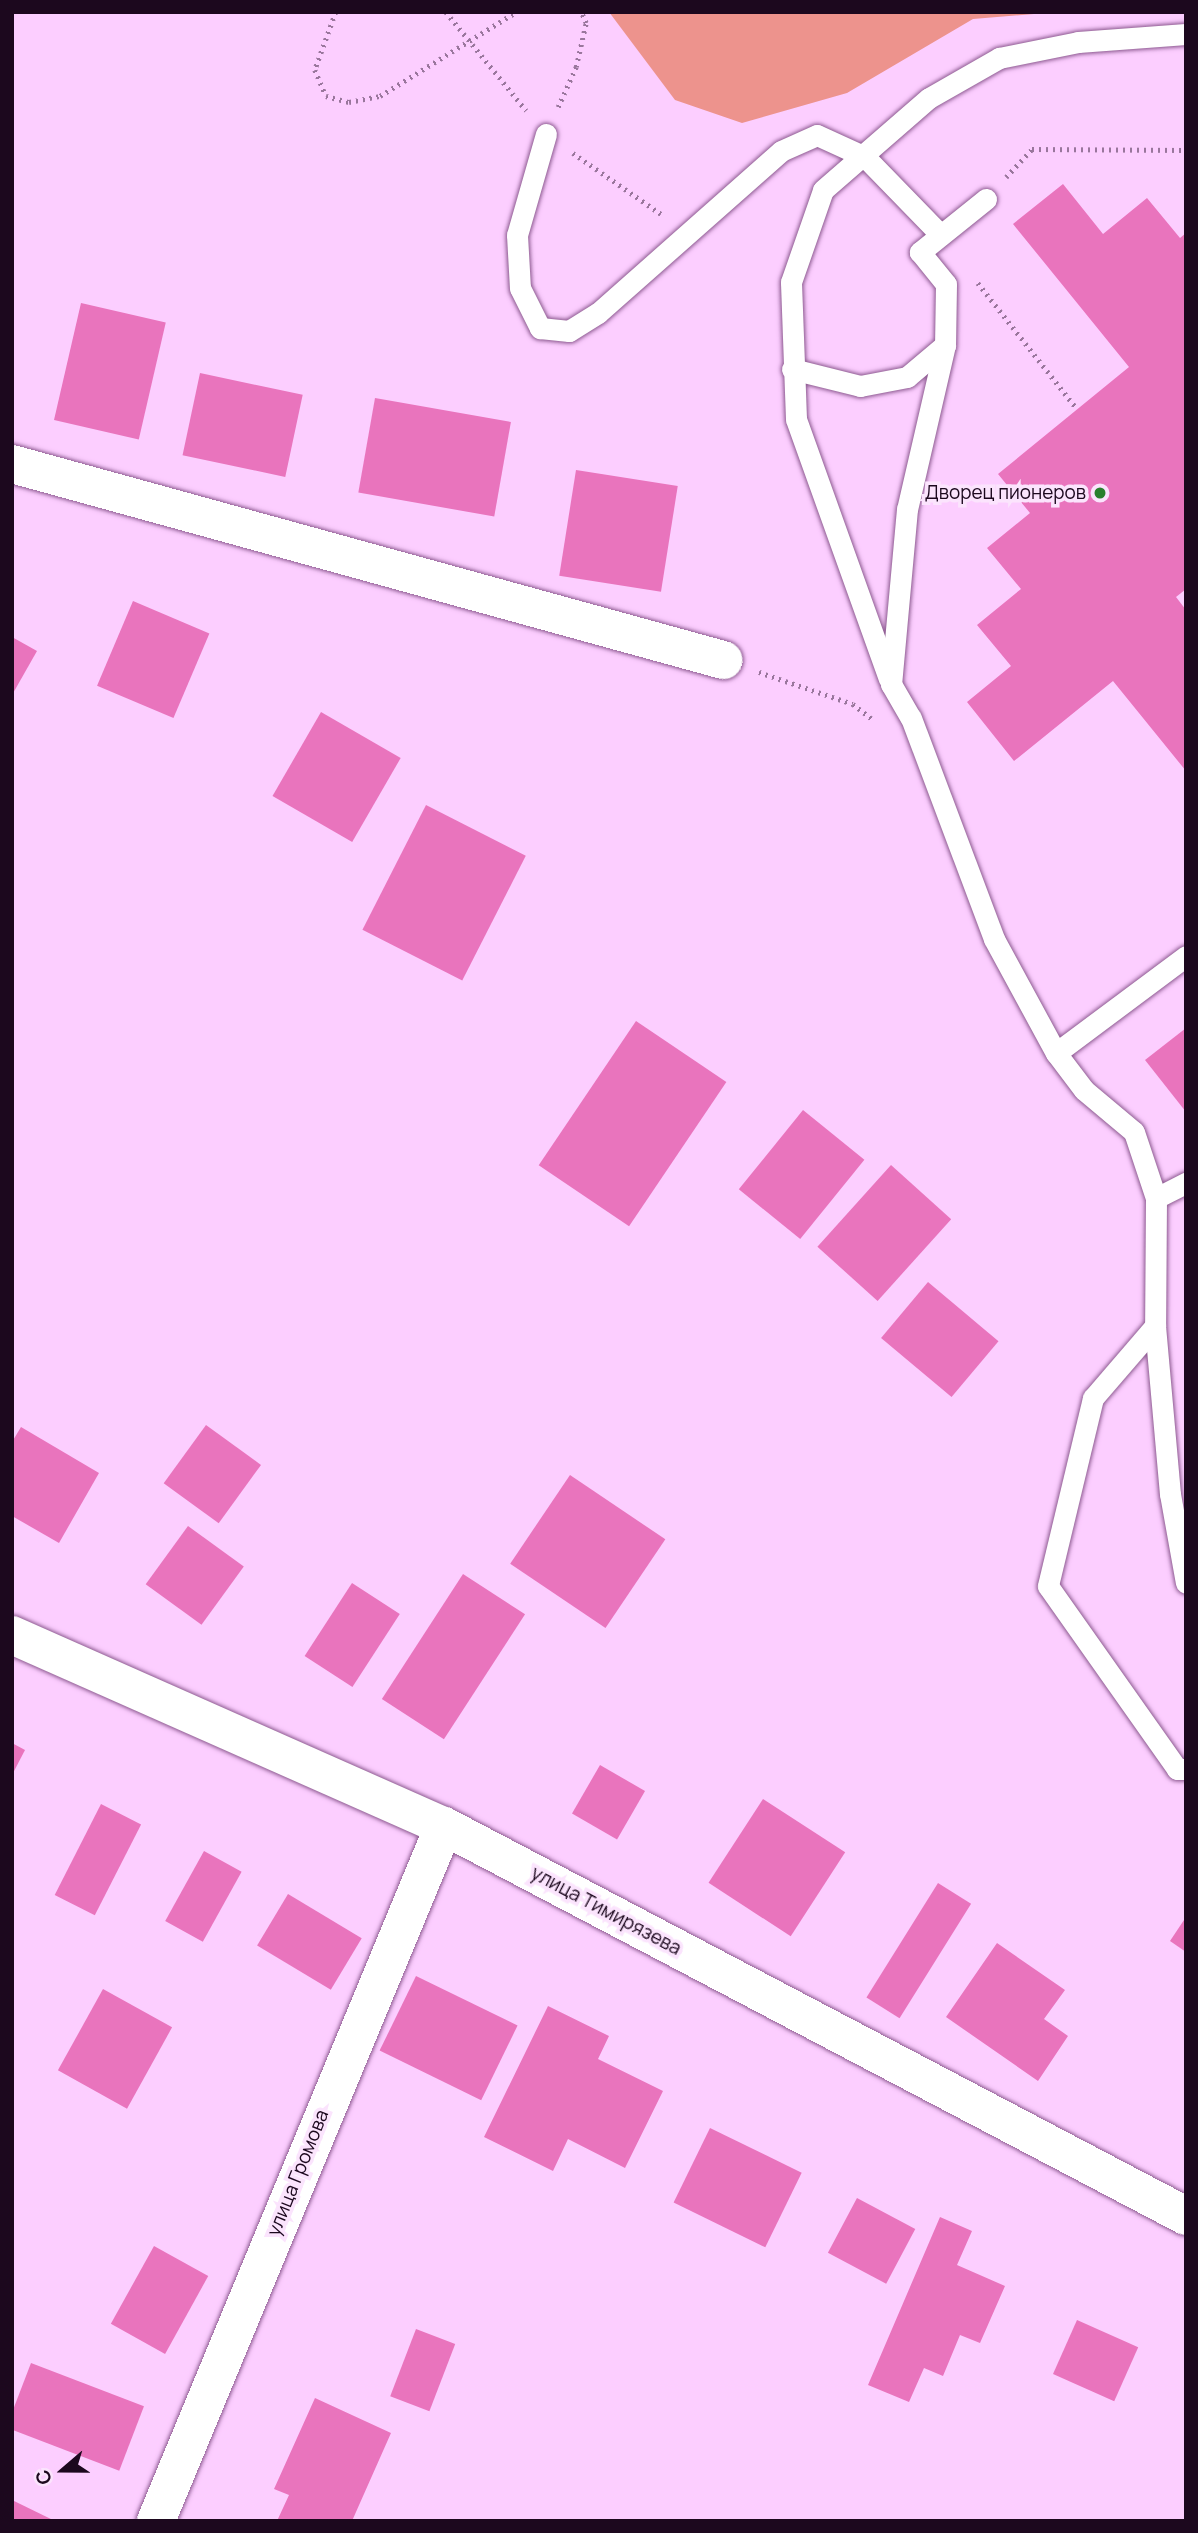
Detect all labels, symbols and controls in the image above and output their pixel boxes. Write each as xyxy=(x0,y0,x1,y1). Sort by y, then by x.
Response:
place label: Дворец пионеров xyxy=(925,482,1086,504)
marker: Дворец пионеров xyxy=(1092,485,1108,501)
street label: улица Тимирязева xyxy=(527,1862,685,1960)
street label: улица Громова xyxy=(262,2107,334,2239)
north arrow xyxy=(28,2435,98,2505)
text: С xyxy=(29,2466,58,2488)

